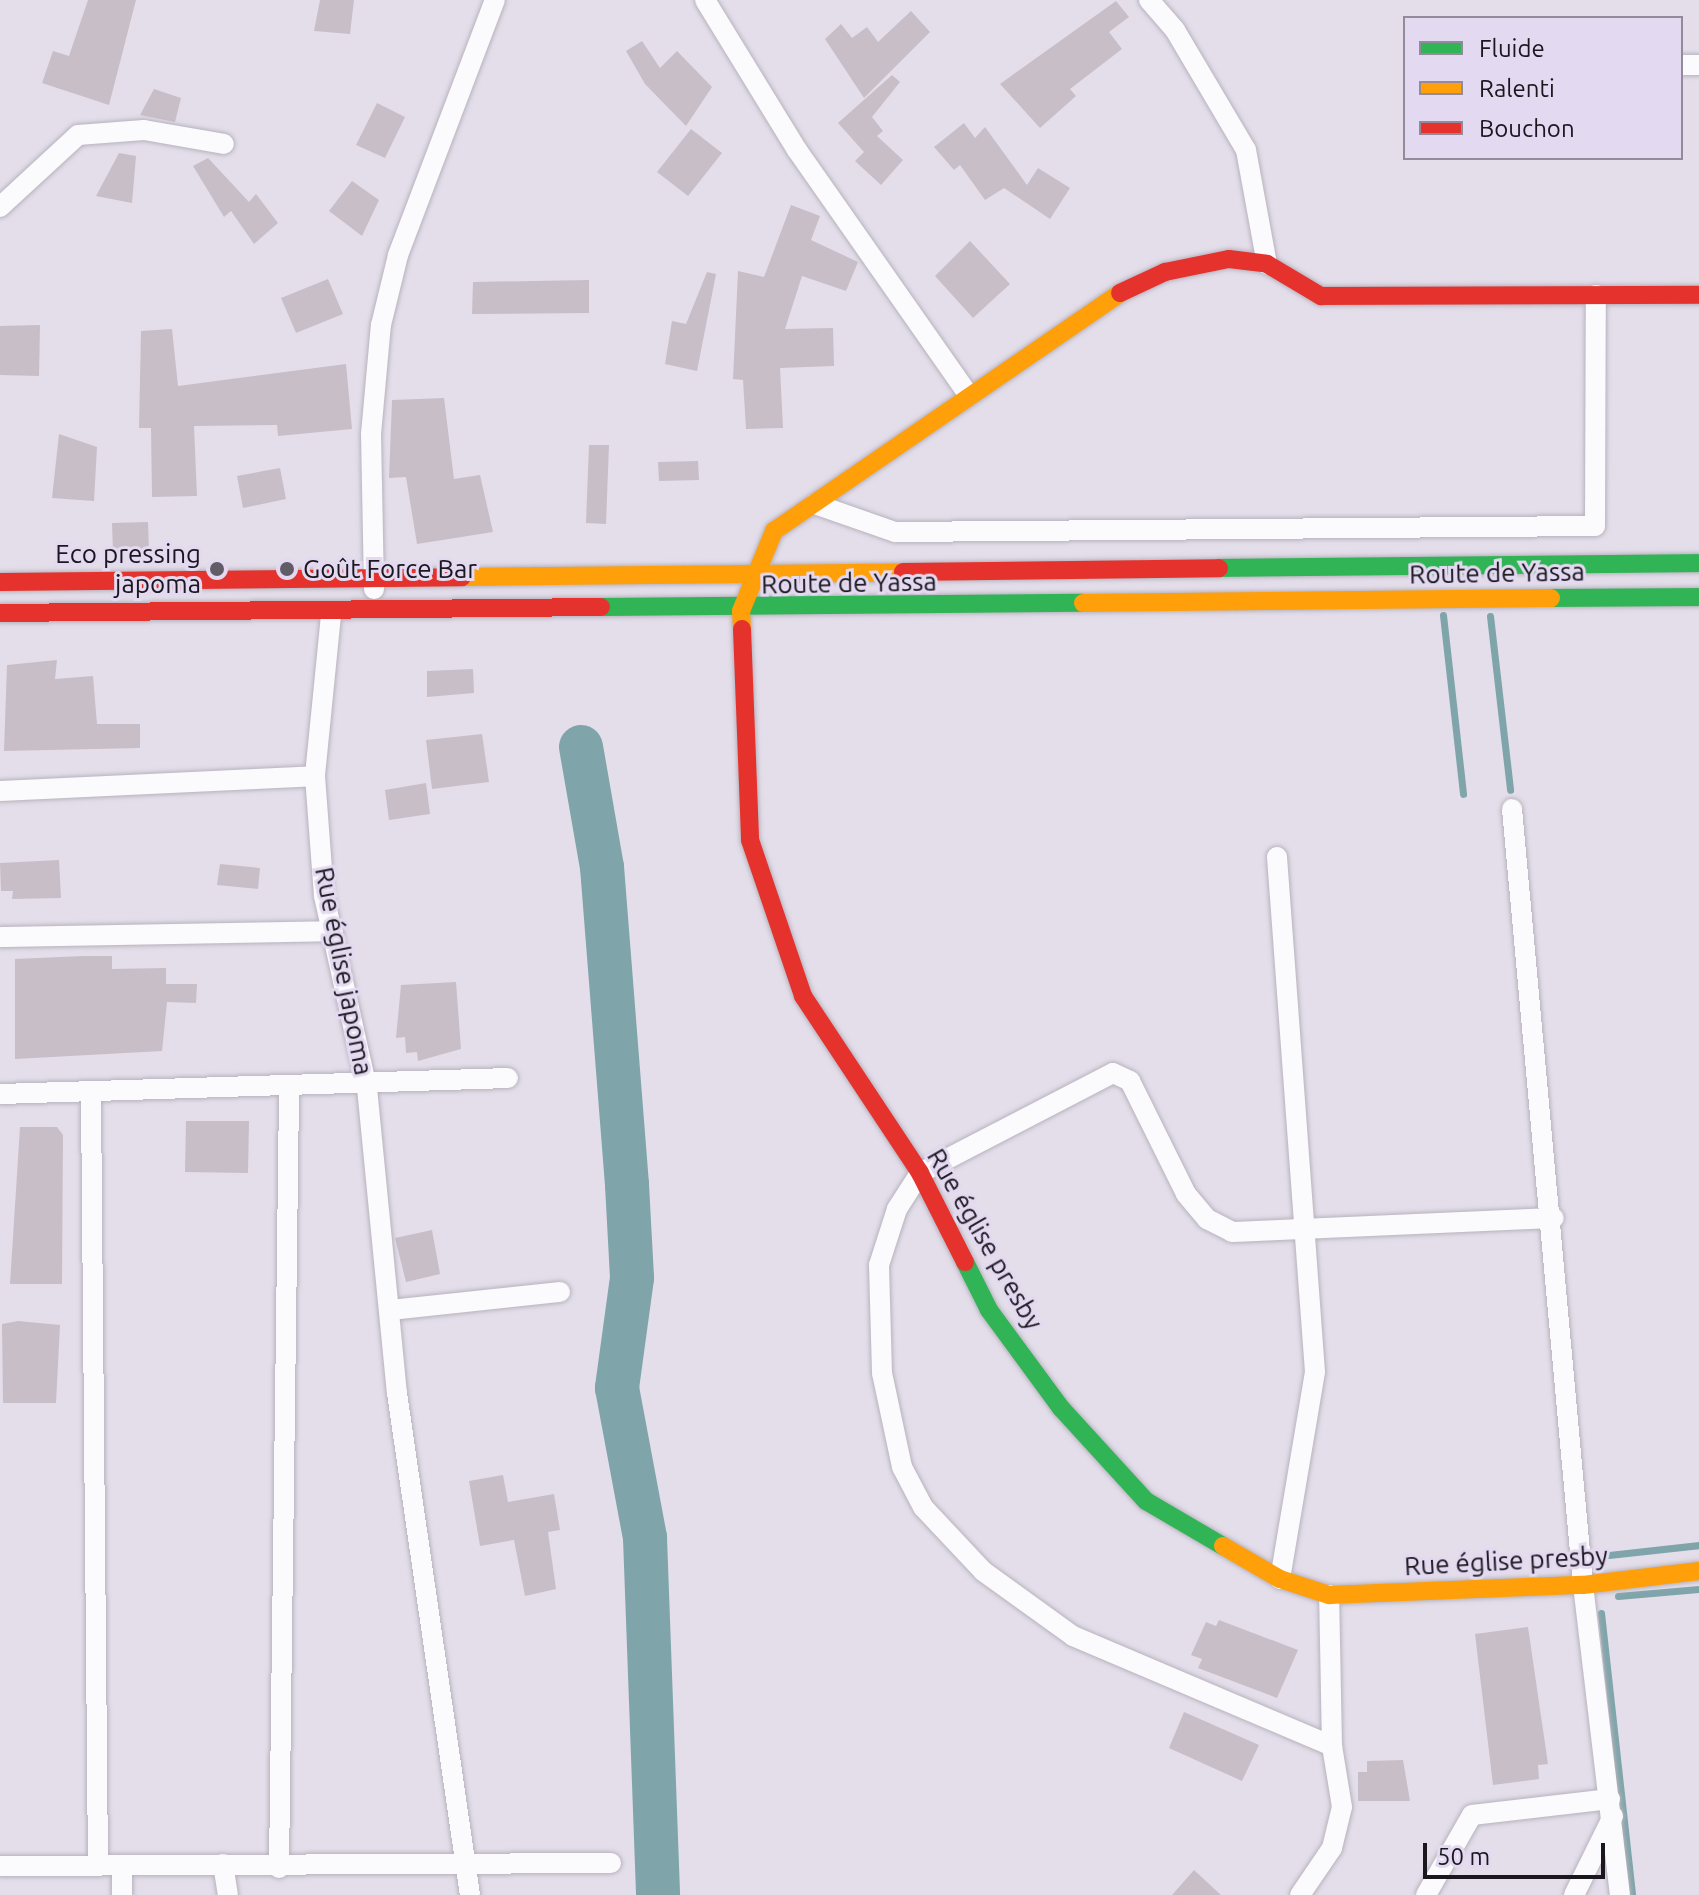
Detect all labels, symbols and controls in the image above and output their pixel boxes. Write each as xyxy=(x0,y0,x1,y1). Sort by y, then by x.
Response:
legend xyxy=(1403,16,1683,160)
text: Fluide xyxy=(1479,35,1545,62)
text: Ralenti xyxy=(1479,75,1555,102)
text: Bouchon xyxy=(1479,115,1575,142)
place label: Eco pressing japoma xyxy=(55,538,201,600)
place label: Goût Force Bar xyxy=(303,553,477,585)
street label: Route de Yassa xyxy=(1409,556,1585,590)
marker: Eco pressing japoma xyxy=(208,560,226,578)
marker: Goût Force Bar xyxy=(278,560,296,578)
street label: Route de Yassa xyxy=(761,566,937,600)
street label: Rue église japoma xyxy=(309,864,379,1078)
street label: Rue église presby xyxy=(921,1143,1049,1335)
street label: Rue église presby xyxy=(1403,1540,1609,1582)
scale bar xyxy=(1427,1827,1609,1877)
text: 50 m xyxy=(1437,1843,1490,1870)

